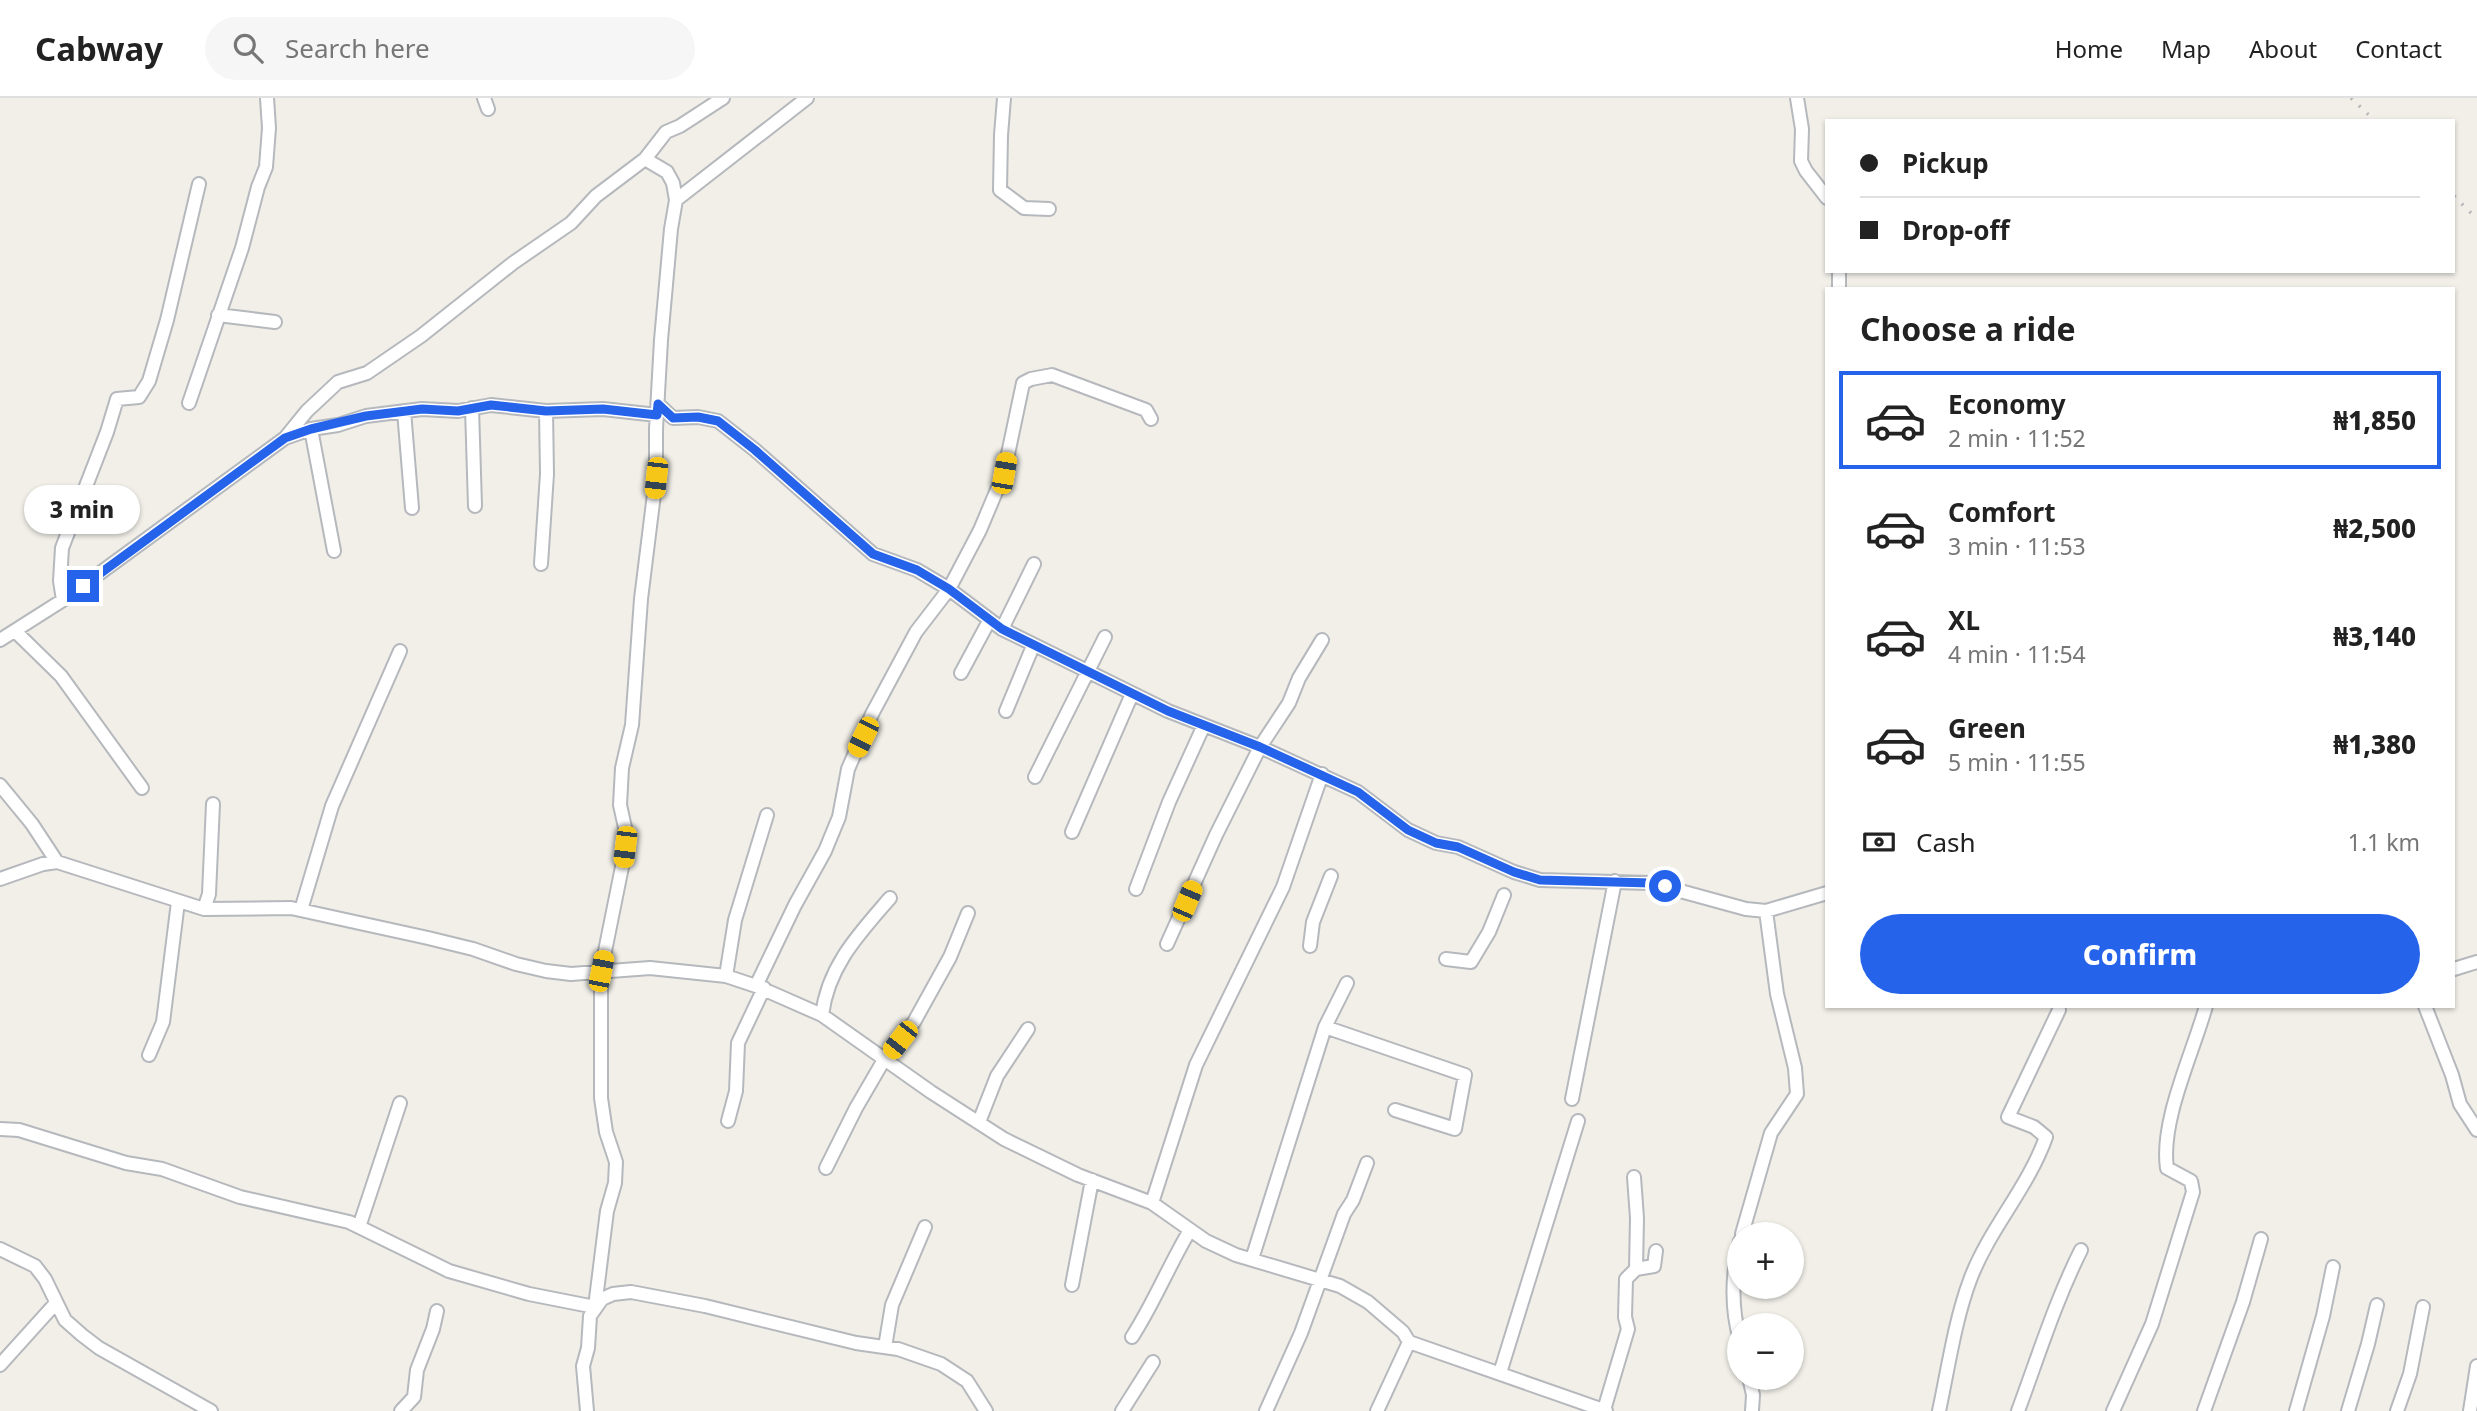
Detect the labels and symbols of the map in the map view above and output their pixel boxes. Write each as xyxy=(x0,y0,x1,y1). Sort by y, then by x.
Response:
car xyxy=(991,450,1018,496)
car xyxy=(644,456,669,500)
callout: 3 min xyxy=(25,484,141,533)
route end xyxy=(67,570,99,602)
car xyxy=(845,714,882,760)
car xyxy=(613,825,638,869)
route start xyxy=(1649,870,1681,902)
car xyxy=(1170,878,1205,924)
car xyxy=(587,948,616,994)
car xyxy=(879,1017,922,1063)

